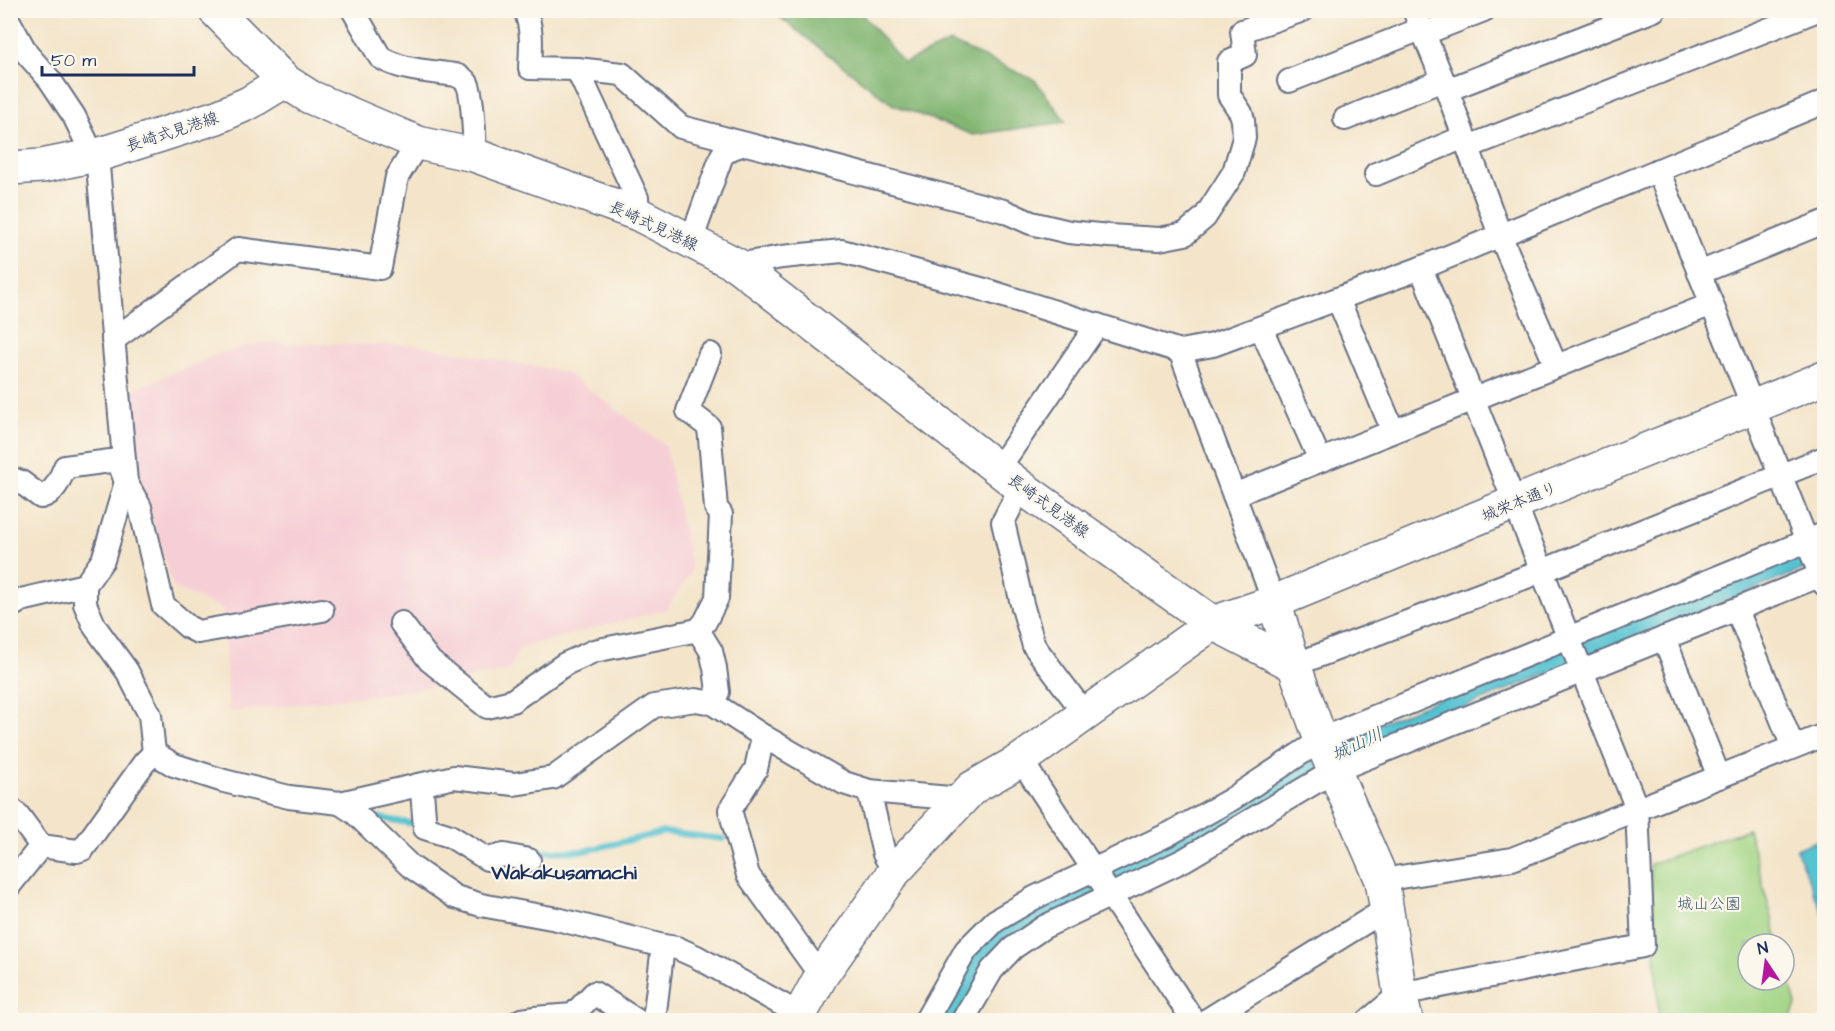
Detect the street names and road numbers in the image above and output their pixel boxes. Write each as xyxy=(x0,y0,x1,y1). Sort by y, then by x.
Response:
street label: 長崎式見港線 xyxy=(123,107,221,157)
street label: 長崎式見港線 xyxy=(605,196,702,256)
street label: 長崎式見港線 xyxy=(1003,469,1094,543)
street label: 城栄本通り xyxy=(1478,477,1561,527)

